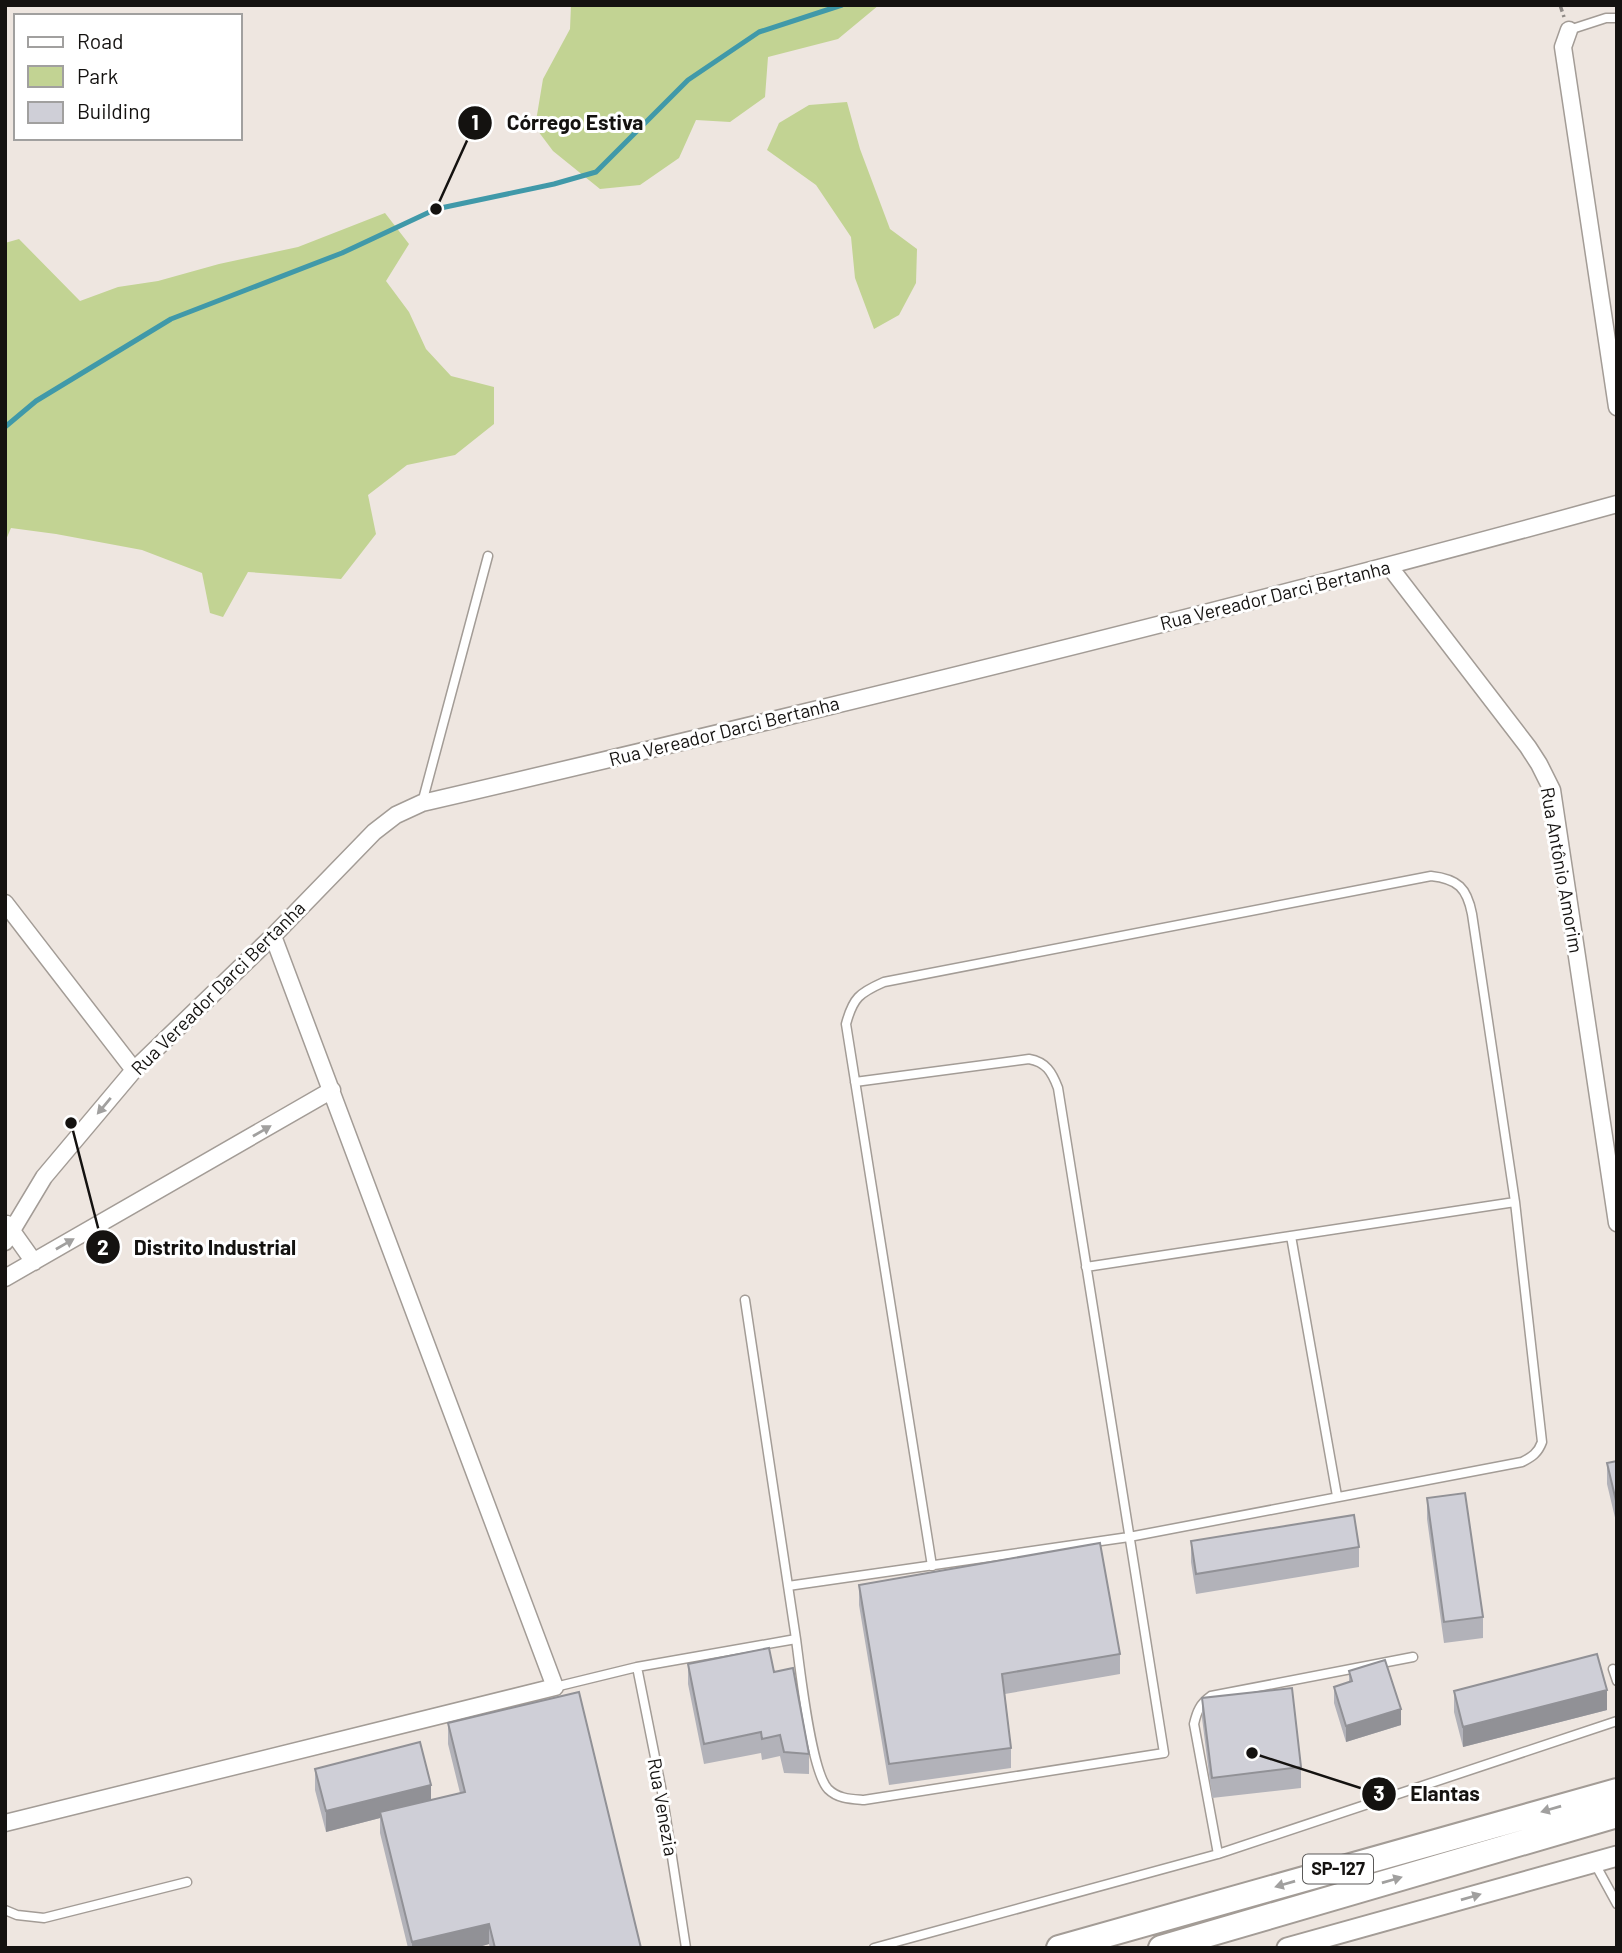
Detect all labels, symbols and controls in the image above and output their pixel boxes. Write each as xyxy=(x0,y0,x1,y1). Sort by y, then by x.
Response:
legend xyxy=(14,14,242,140)
text: Road xyxy=(77,28,123,53)
text: Park xyxy=(77,63,118,88)
text: Building xyxy=(77,98,151,123)
callout: Córrego Estiva xyxy=(457,102,657,144)
text: 1 xyxy=(471,109,479,134)
text: Córrego Estiva xyxy=(507,109,643,134)
street label: Rua Vereador Darci Bertanha xyxy=(1157,555,1392,634)
street label: Rua Vereador Darci Bertanha xyxy=(606,691,841,770)
street label: Rua Antônio Amorim xyxy=(1537,785,1588,955)
street label: Rua Vereador Darci Bertanha xyxy=(126,896,309,1079)
one-way arrow xyxy=(97,1096,112,1114)
one-way arrow xyxy=(252,1125,271,1137)
callout: Distrito Industrial xyxy=(85,1226,310,1268)
text: 2 xyxy=(97,1234,109,1259)
text: Distrito Industrial xyxy=(134,1234,296,1259)
one-way arrow xyxy=(55,1238,74,1250)
street label: Rua Venezia xyxy=(644,1756,683,1858)
callout: Elantas xyxy=(1361,1773,1494,1815)
text: 3 xyxy=(1373,1780,1385,1805)
text: Elantas xyxy=(1410,1780,1480,1805)
one-way arrow xyxy=(1540,1805,1561,1815)
road number: SP-127 xyxy=(1303,1854,1373,1884)
one-way arrow xyxy=(1381,1875,1402,1885)
one-way arrow xyxy=(1274,1880,1295,1890)
one-way arrow xyxy=(1461,1891,1482,1901)

